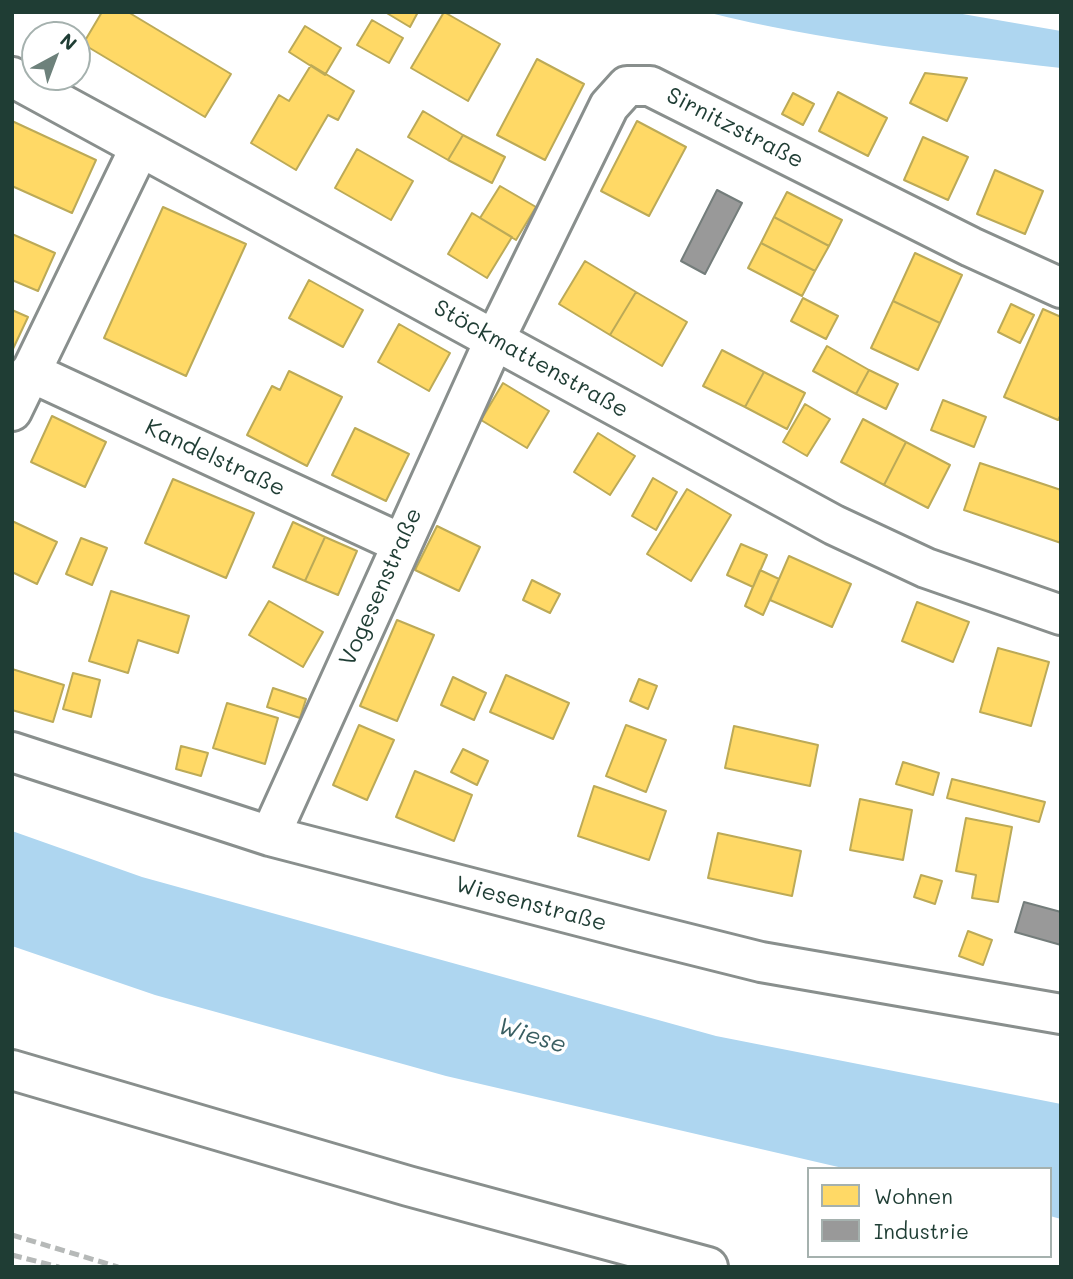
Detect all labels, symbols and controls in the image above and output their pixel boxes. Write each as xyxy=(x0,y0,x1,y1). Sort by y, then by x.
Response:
north arrow xyxy=(21,21,91,91)
text: N xyxy=(55,27,82,55)
street label: Sirnitzstraße xyxy=(662,82,808,174)
street label: Stöckmattenstraße xyxy=(429,294,633,424)
street label: Kandelstraße xyxy=(140,413,290,503)
street label: Vogesenstraße xyxy=(334,504,428,670)
street label: Wiesenstraße xyxy=(452,871,610,937)
water label: Wiese xyxy=(494,1012,570,1060)
legend xyxy=(807,1167,1052,1258)
text: Wohnen xyxy=(874,1182,953,1209)
text: Industrie xyxy=(874,1217,969,1244)

